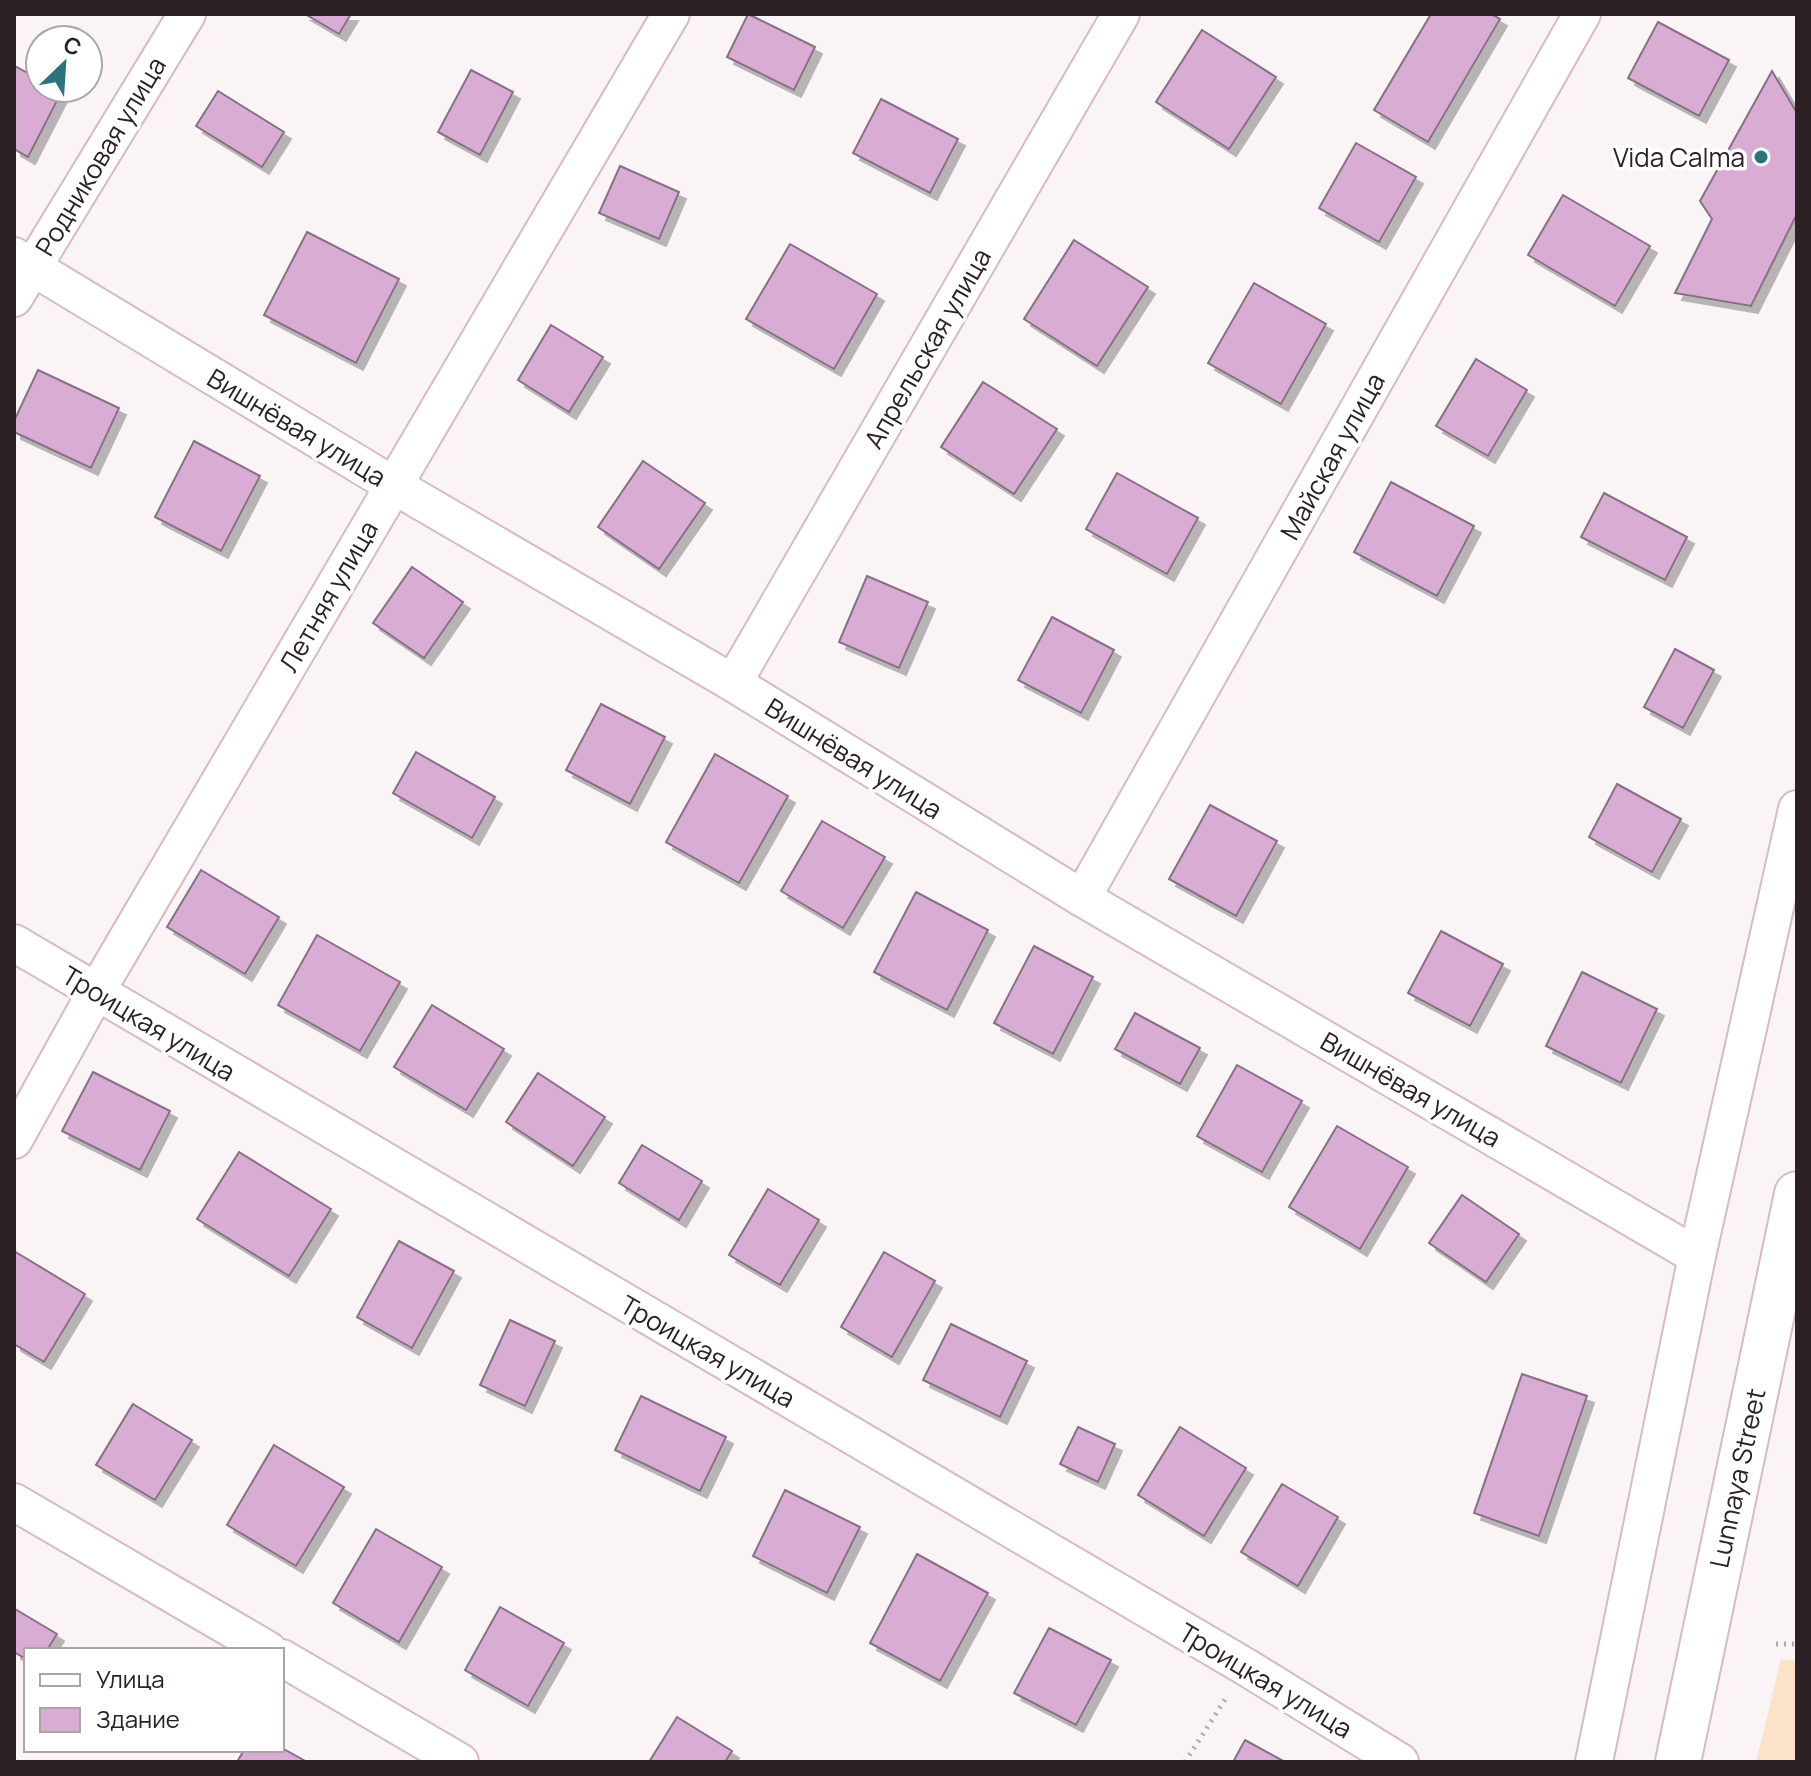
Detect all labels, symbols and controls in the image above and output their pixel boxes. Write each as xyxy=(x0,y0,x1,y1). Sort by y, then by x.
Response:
north arrow xyxy=(24,24,104,104)
text: С xyxy=(59,29,86,63)
street label: Родниковая улица xyxy=(26,50,174,262)
place label: Vida Calma xyxy=(1613,139,1745,175)
marker: Vida Calma xyxy=(1752,148,1770,166)
street label: Апрельская улица xyxy=(855,241,999,455)
street label: Вишнёвая улица xyxy=(201,359,393,495)
street label: Майская улица xyxy=(1271,366,1393,546)
street label: Летняя улица xyxy=(270,514,386,678)
street label: Вишнёвая улица xyxy=(759,689,949,827)
street label: Троицкая улица xyxy=(56,957,242,1089)
street label: Вишнёвая улица xyxy=(1314,1023,1508,1155)
street label: Троицкая улица xyxy=(614,1286,802,1416)
street label: Lunnaya Street xyxy=(1700,1385,1774,1571)
street label: Троицкая улица xyxy=(1173,1614,1359,1746)
legend xyxy=(24,1648,284,1752)
text: Улица xyxy=(96,1662,165,1695)
text: Здание xyxy=(96,1702,180,1735)

